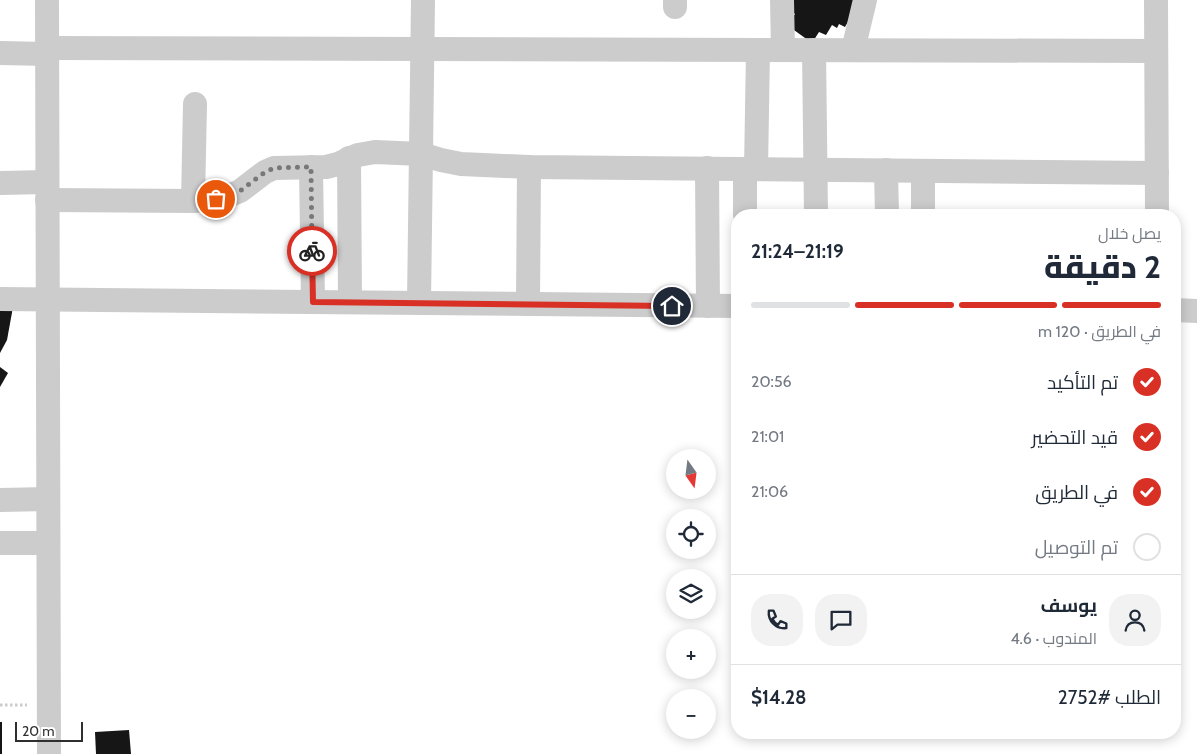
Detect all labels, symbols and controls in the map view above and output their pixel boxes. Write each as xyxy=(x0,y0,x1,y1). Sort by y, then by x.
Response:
pin xyxy=(195,178,237,220)
icon: bag xyxy=(202,185,230,213)
text: يصل خلال xyxy=(1098,224,1161,243)
courier xyxy=(287,226,337,276)
icon: bike xyxy=(298,237,326,265)
text: 21:19–21:24 xyxy=(751,240,844,263)
text: 2 دقيقة xyxy=(1044,247,1161,286)
pin xyxy=(651,285,693,327)
icon: home xyxy=(658,292,686,320)
text: في الطريق · 120 m xyxy=(1038,322,1161,341)
icon: check xyxy=(1133,368,1161,396)
text: تم التأكيد xyxy=(1047,371,1118,394)
text: 20:56 xyxy=(751,372,792,391)
icon: check xyxy=(1133,423,1161,451)
text: قيد التحضير xyxy=(1032,426,1118,449)
text: 21:01 xyxy=(751,427,784,446)
north arrow xyxy=(666,449,716,499)
map controls xyxy=(666,449,716,739)
icon: check xyxy=(1133,478,1161,506)
text: في الطريق xyxy=(1035,481,1118,504)
text: 21:06 xyxy=(751,482,788,501)
button: locate xyxy=(666,509,716,559)
text: تم التوصيل xyxy=(1035,536,1118,559)
button: layers xyxy=(666,569,716,619)
button: phone xyxy=(751,594,803,646)
button: chat xyxy=(815,594,867,646)
text: يوسف xyxy=(1041,594,1097,617)
button: person xyxy=(1109,594,1161,646)
button: + xyxy=(666,629,716,679)
text: المندوب · 4.6 xyxy=(1010,629,1097,648)
text: $14.28 xyxy=(751,686,807,709)
text: الطلب #2752 xyxy=(1058,686,1161,709)
button: − xyxy=(666,689,716,739)
scale bar xyxy=(15,719,82,742)
text: 20 m xyxy=(22,722,55,740)

